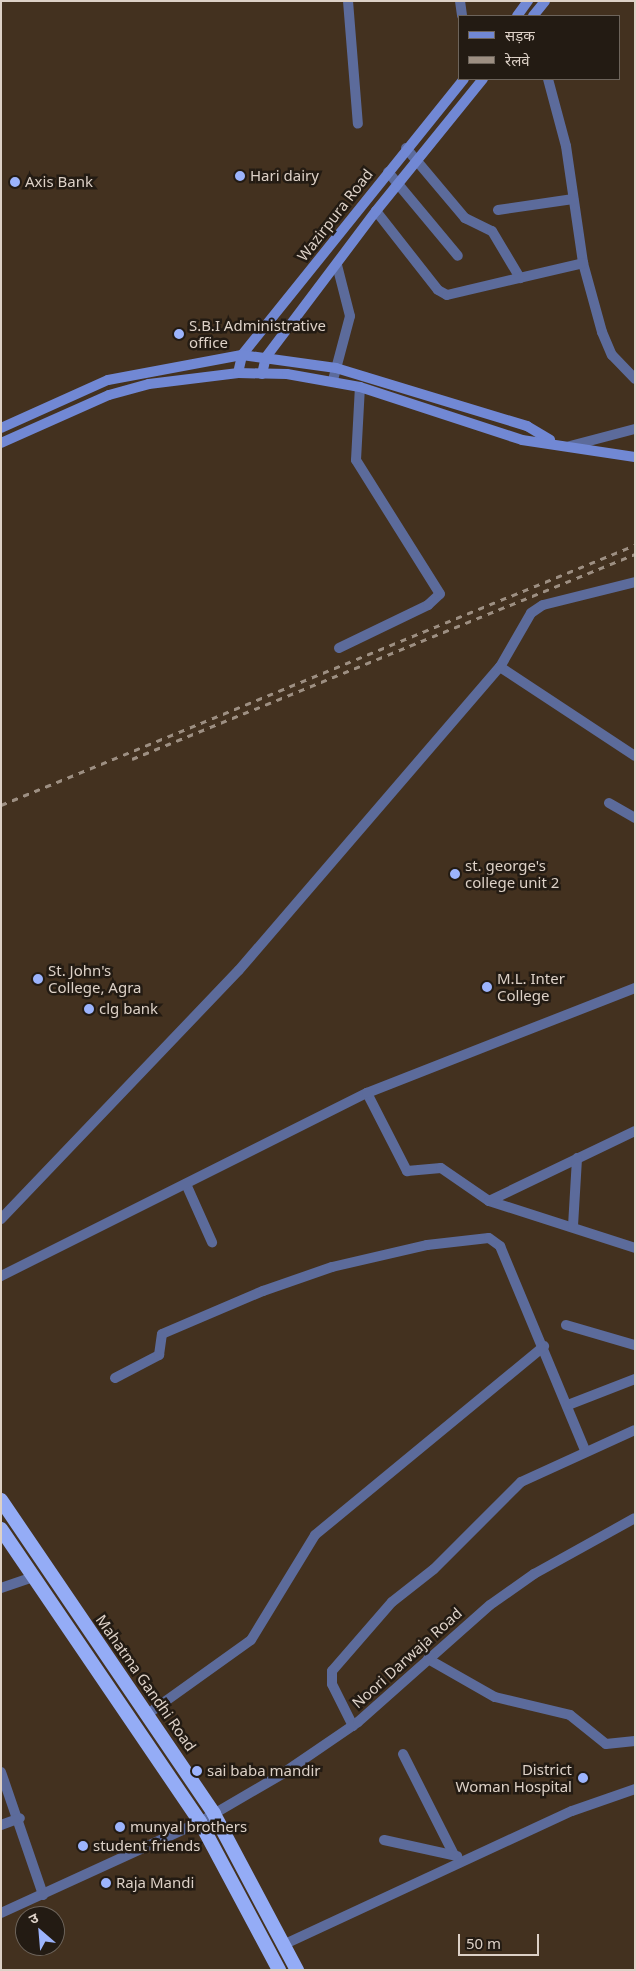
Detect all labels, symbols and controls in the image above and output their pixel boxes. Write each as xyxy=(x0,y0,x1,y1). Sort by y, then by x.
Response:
legend xyxy=(458,15,621,80)
text: सड़क xyxy=(505,25,535,45)
text: रेलवे xyxy=(505,50,530,70)
street label: Wazirpura Road xyxy=(293,165,377,265)
place label: Hari dairy xyxy=(250,167,319,185)
marker: Hari dairy xyxy=(234,170,246,182)
place label: Axis Bank xyxy=(25,173,93,191)
marker: Axis Bank xyxy=(9,176,21,188)
place label: S.B.I Administrative office xyxy=(189,316,326,351)
marker: S.B.I Administrative office xyxy=(173,328,185,340)
place label: st. george's college unit 2 xyxy=(465,856,559,891)
marker: st. george's college unit 2 xyxy=(449,868,461,880)
place label: St. John's College, Agra xyxy=(48,961,141,996)
place label: M.L. Inter College xyxy=(497,969,565,1004)
marker: St. John's College, Agra xyxy=(32,973,44,985)
marker: M.L. Inter College xyxy=(481,981,493,993)
place label: clg bank xyxy=(99,1000,158,1018)
marker: clg bank xyxy=(83,1003,95,1015)
street label: Noori Darwaja Road xyxy=(348,1604,466,1712)
street label: Mahatma Gandhi Road xyxy=(92,1611,200,1755)
place label: District Woman Hospital xyxy=(455,1760,572,1795)
place label: sai baba mandir xyxy=(207,1762,321,1780)
marker: sai baba mandir xyxy=(191,1765,203,1777)
marker: District Woman Hospital xyxy=(576,1771,590,1785)
place label: munyal brothers xyxy=(130,1818,247,1836)
marker: munyal brothers xyxy=(114,1821,126,1833)
place label: student friends xyxy=(93,1837,201,1855)
marker: student friends xyxy=(77,1840,89,1852)
place label: Raja Mandi xyxy=(116,1874,194,1892)
marker: Raja Mandi xyxy=(100,1877,112,1889)
north arrow xyxy=(15,1906,65,1956)
text: उ xyxy=(25,1908,41,1928)
scale bar xyxy=(461,1924,542,1956)
text: 50 m xyxy=(466,1933,501,1953)

